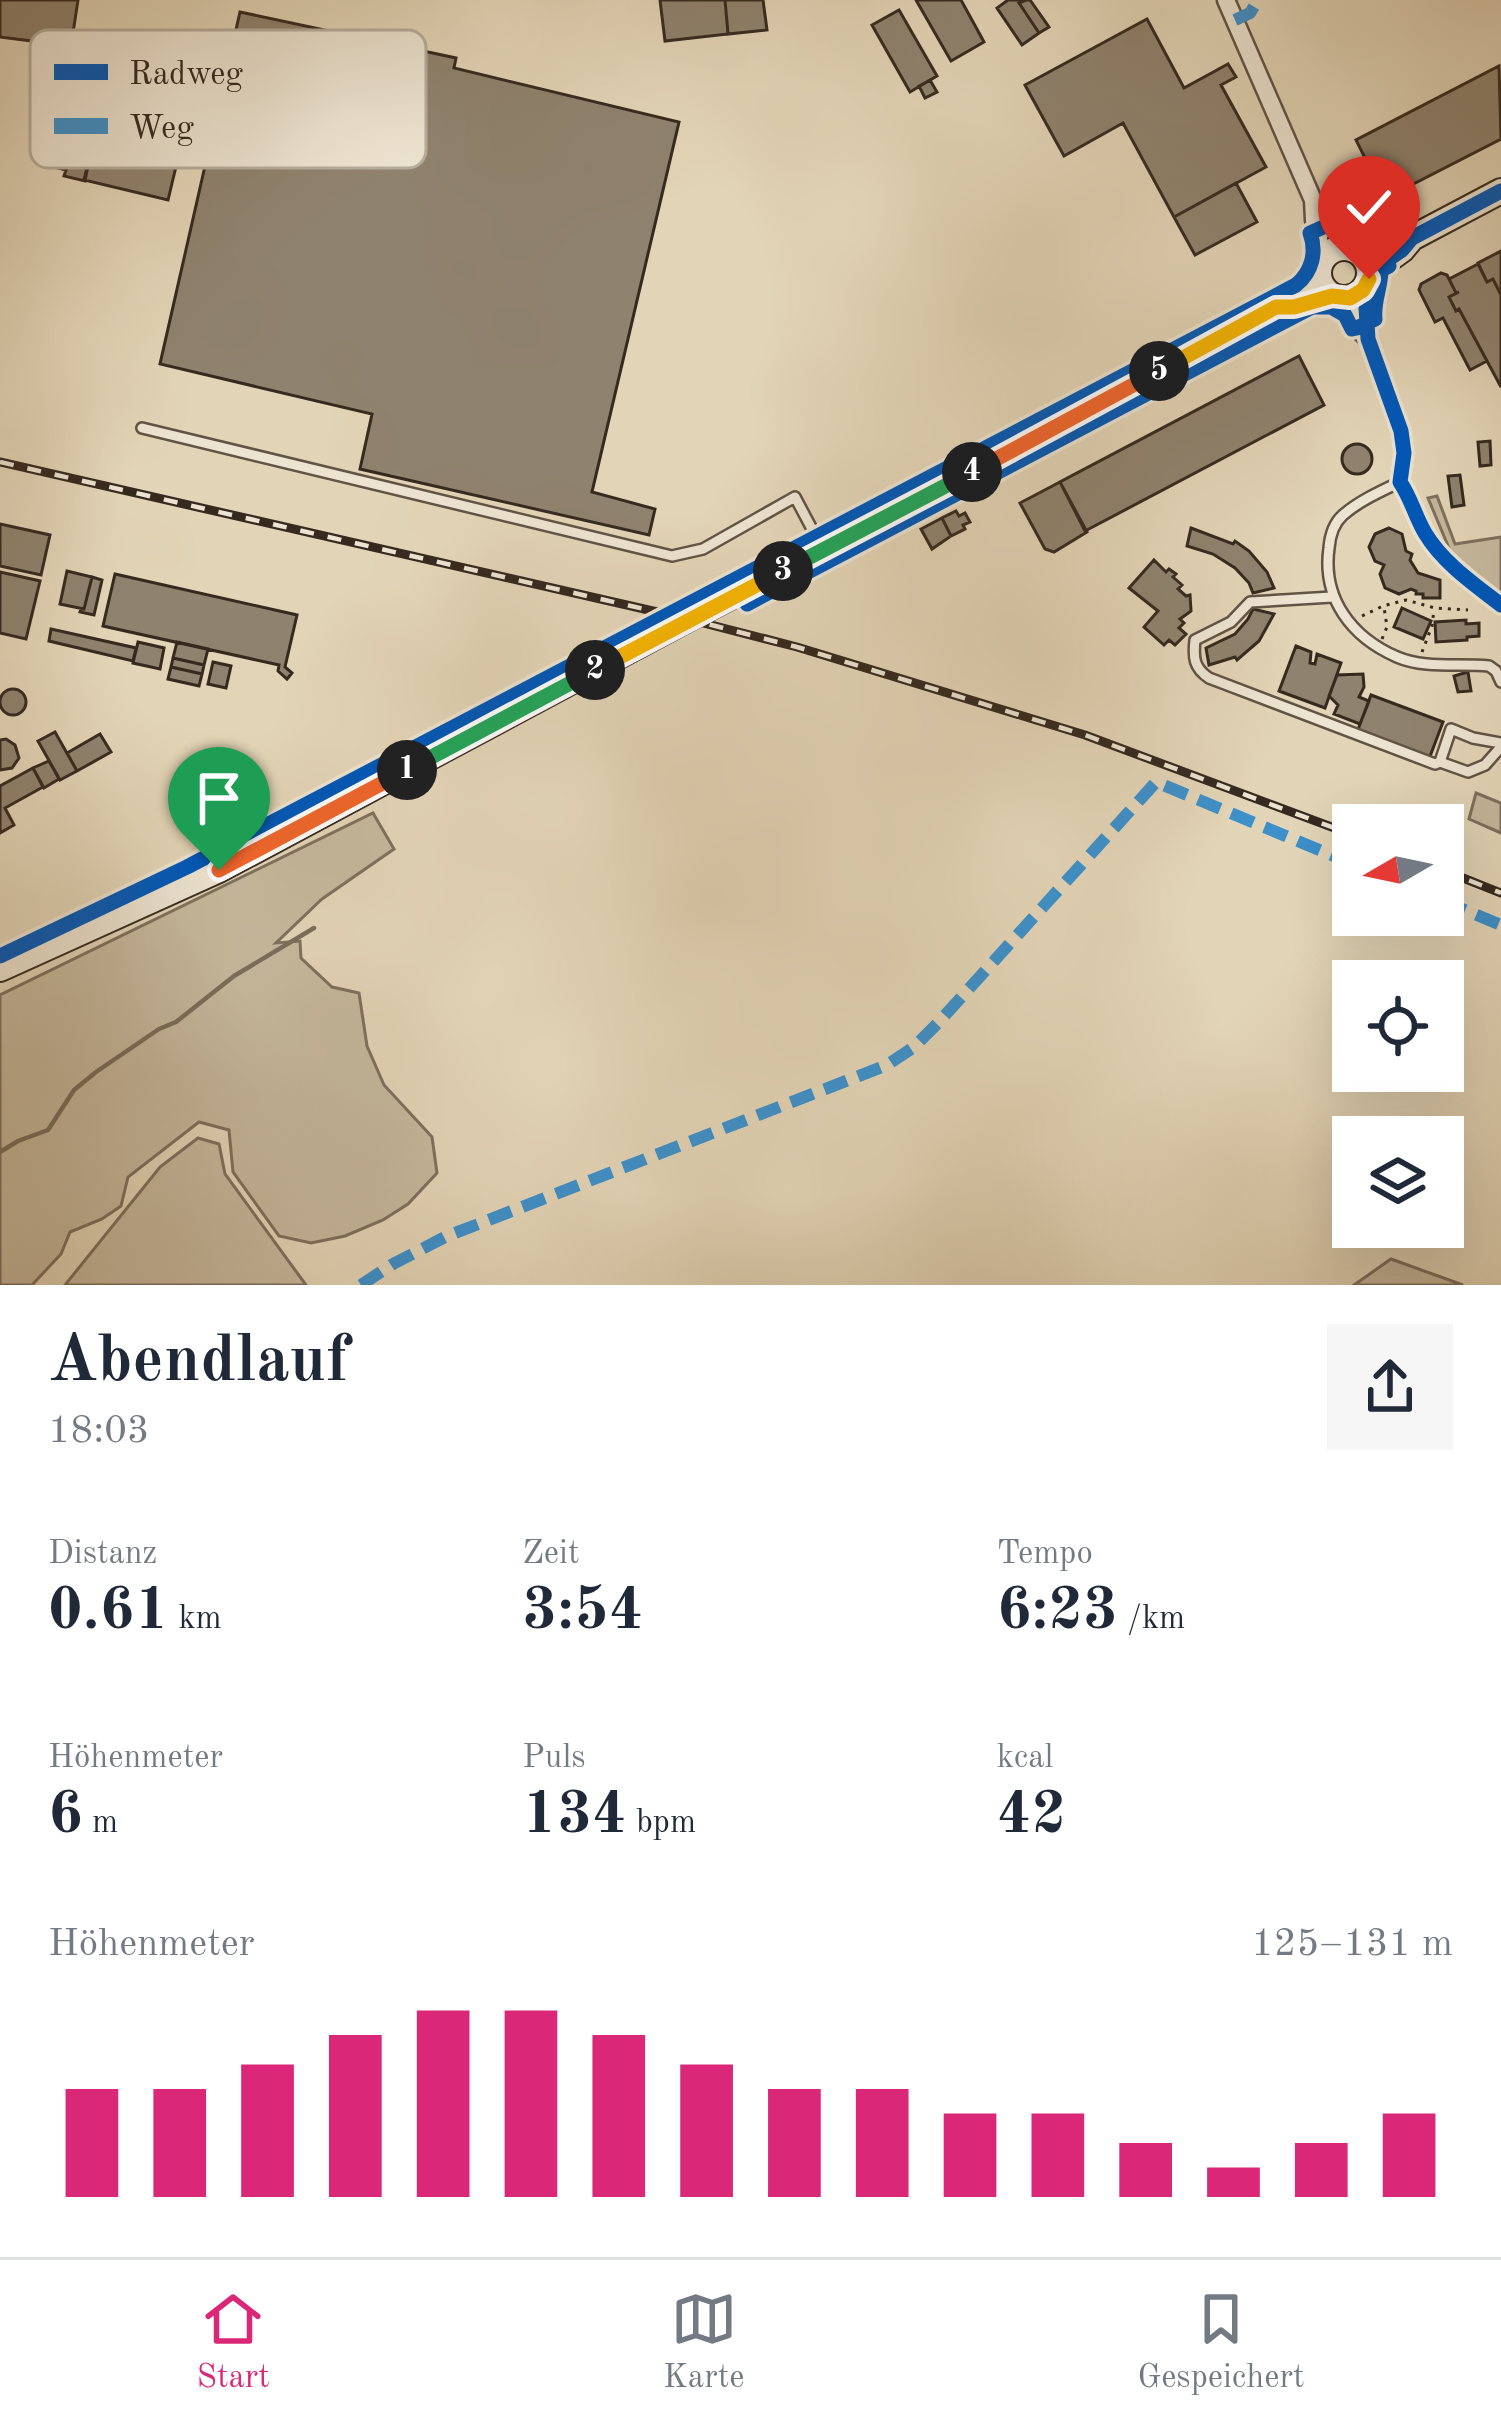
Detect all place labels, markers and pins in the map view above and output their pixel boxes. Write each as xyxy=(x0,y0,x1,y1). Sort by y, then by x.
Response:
pin xyxy=(1318,156,1420,279)
pin: 5 xyxy=(1129,341,1189,401)
pin: 4 xyxy=(942,442,1002,502)
pin: 3 xyxy=(753,541,813,601)
pin: 2 xyxy=(565,640,625,700)
pin: 1 xyxy=(377,740,437,800)
pin xyxy=(168,747,270,870)

